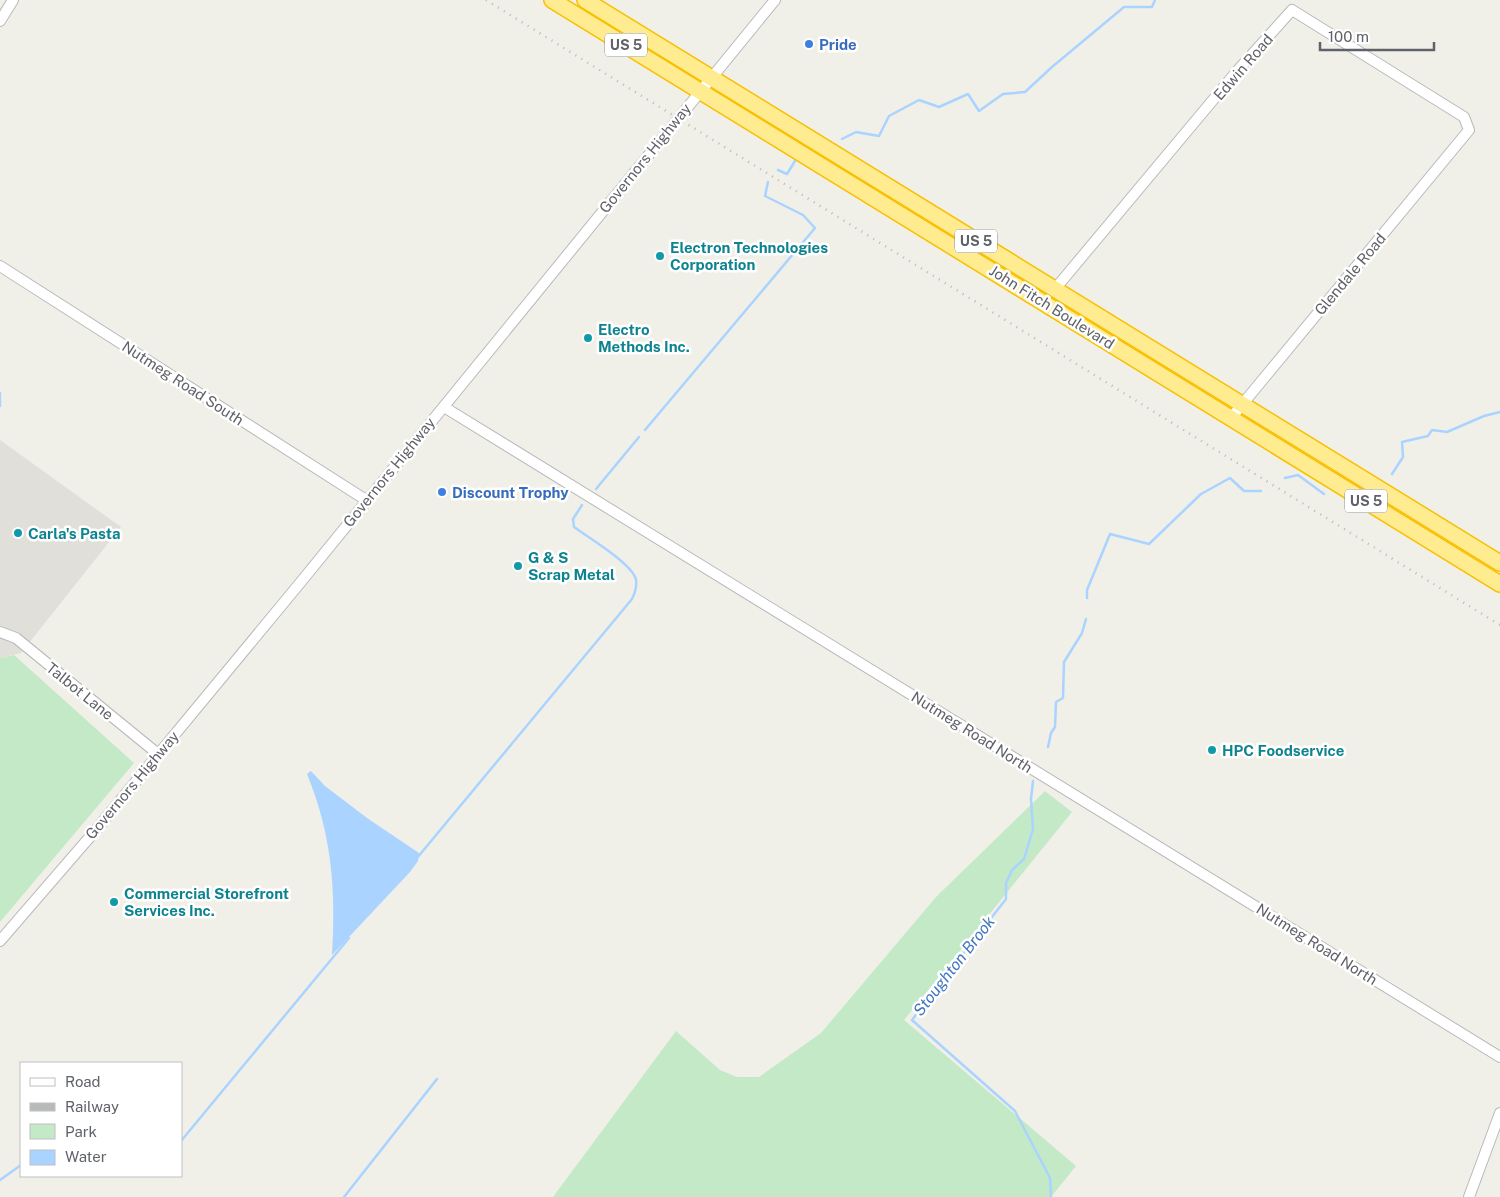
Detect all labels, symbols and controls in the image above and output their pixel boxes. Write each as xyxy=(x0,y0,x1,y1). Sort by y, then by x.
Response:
scale bar xyxy=(1320,20,1434,52)
text: 100 m xyxy=(1328,28,1369,45)
street label: Edwin Road xyxy=(1210,31,1276,103)
road number: US 5 xyxy=(605,34,647,56)
place label: Pride xyxy=(819,36,857,53)
marker: Pride xyxy=(803,38,815,50)
street label: Governors Highway xyxy=(596,100,694,216)
road number: US 5 xyxy=(955,230,997,252)
street label: Glendale Road xyxy=(1311,230,1389,318)
place label: Electron Technologies Corporation xyxy=(670,239,828,273)
marker: Electron Technologies Corporation xyxy=(654,250,666,262)
street label: John Fitch Boulevard xyxy=(986,262,1118,352)
place label: Electro Methods Inc. xyxy=(598,321,690,355)
marker: Electro Methods Inc. xyxy=(582,332,594,344)
street label: Nutmeg Road South xyxy=(119,337,247,429)
street label: Governors Highway xyxy=(340,414,438,530)
place label: Discount Trophy xyxy=(452,484,569,501)
marker: Discount Trophy xyxy=(436,486,448,498)
road number: US 5 xyxy=(1345,490,1387,512)
place label: Carla's Pasta xyxy=(28,525,121,542)
marker: Carla's Pasta xyxy=(12,527,24,539)
place label: G & S Scrap Metal xyxy=(528,549,615,583)
marker: G & S Scrap Metal xyxy=(512,560,524,572)
street label: Talbot Lane xyxy=(43,659,117,723)
street label: Nutmeg Road North xyxy=(908,688,1036,776)
street label: Governors Highway xyxy=(82,728,182,842)
place label: HPC Foodservice xyxy=(1222,742,1344,759)
marker: HPC Foodservice xyxy=(1206,744,1218,756)
place label: Commercial Storefront Services Inc. xyxy=(124,885,289,919)
marker: Commercial Storefront Services Inc. xyxy=(108,896,120,908)
street label: Nutmeg Road North xyxy=(1253,900,1381,988)
water label: Stoughton Brook xyxy=(909,912,999,1020)
legend xyxy=(20,1062,182,1177)
text: Road xyxy=(65,1073,101,1090)
text: Railway xyxy=(65,1098,119,1115)
text: Park xyxy=(65,1123,97,1140)
text: Water xyxy=(65,1148,107,1165)

